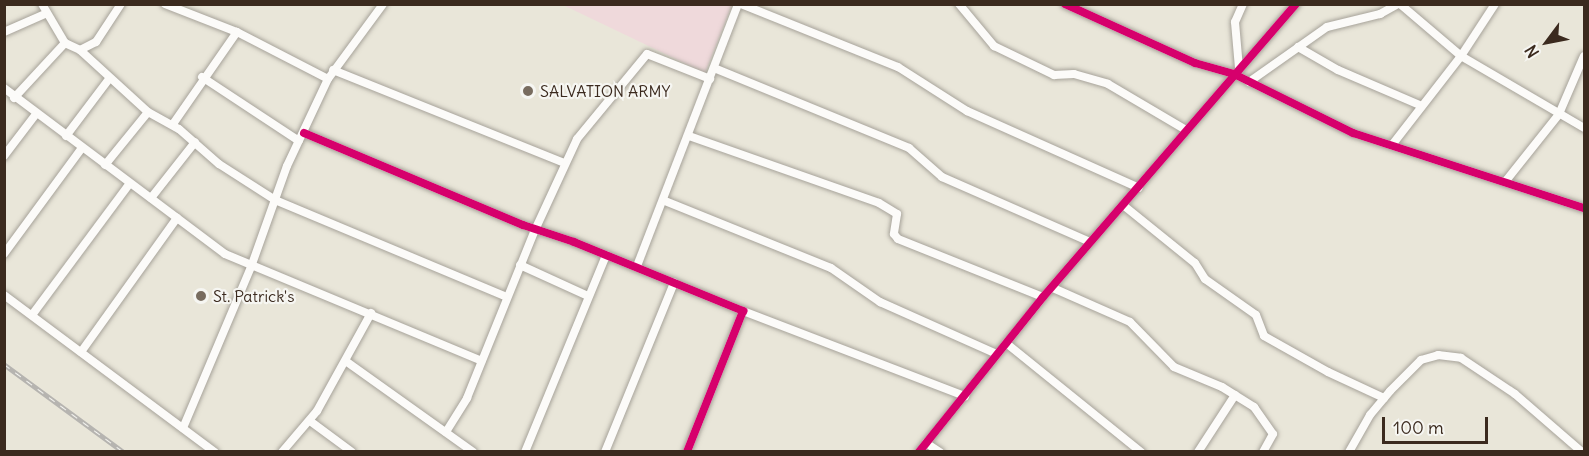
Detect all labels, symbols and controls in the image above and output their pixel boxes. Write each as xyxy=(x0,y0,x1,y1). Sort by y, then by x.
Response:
north arrow xyxy=(1517,12,1577,72)
text: N xyxy=(1520,42,1543,62)
place label: SALVATION ARMY xyxy=(540,81,670,101)
marker: SALVATION ARMY xyxy=(521,84,535,98)
place label: St. Patrick's xyxy=(213,286,294,306)
marker: St. Patrick's xyxy=(194,289,208,303)
scale bar xyxy=(1385,405,1492,443)
text: 100 m xyxy=(1393,416,1444,439)

